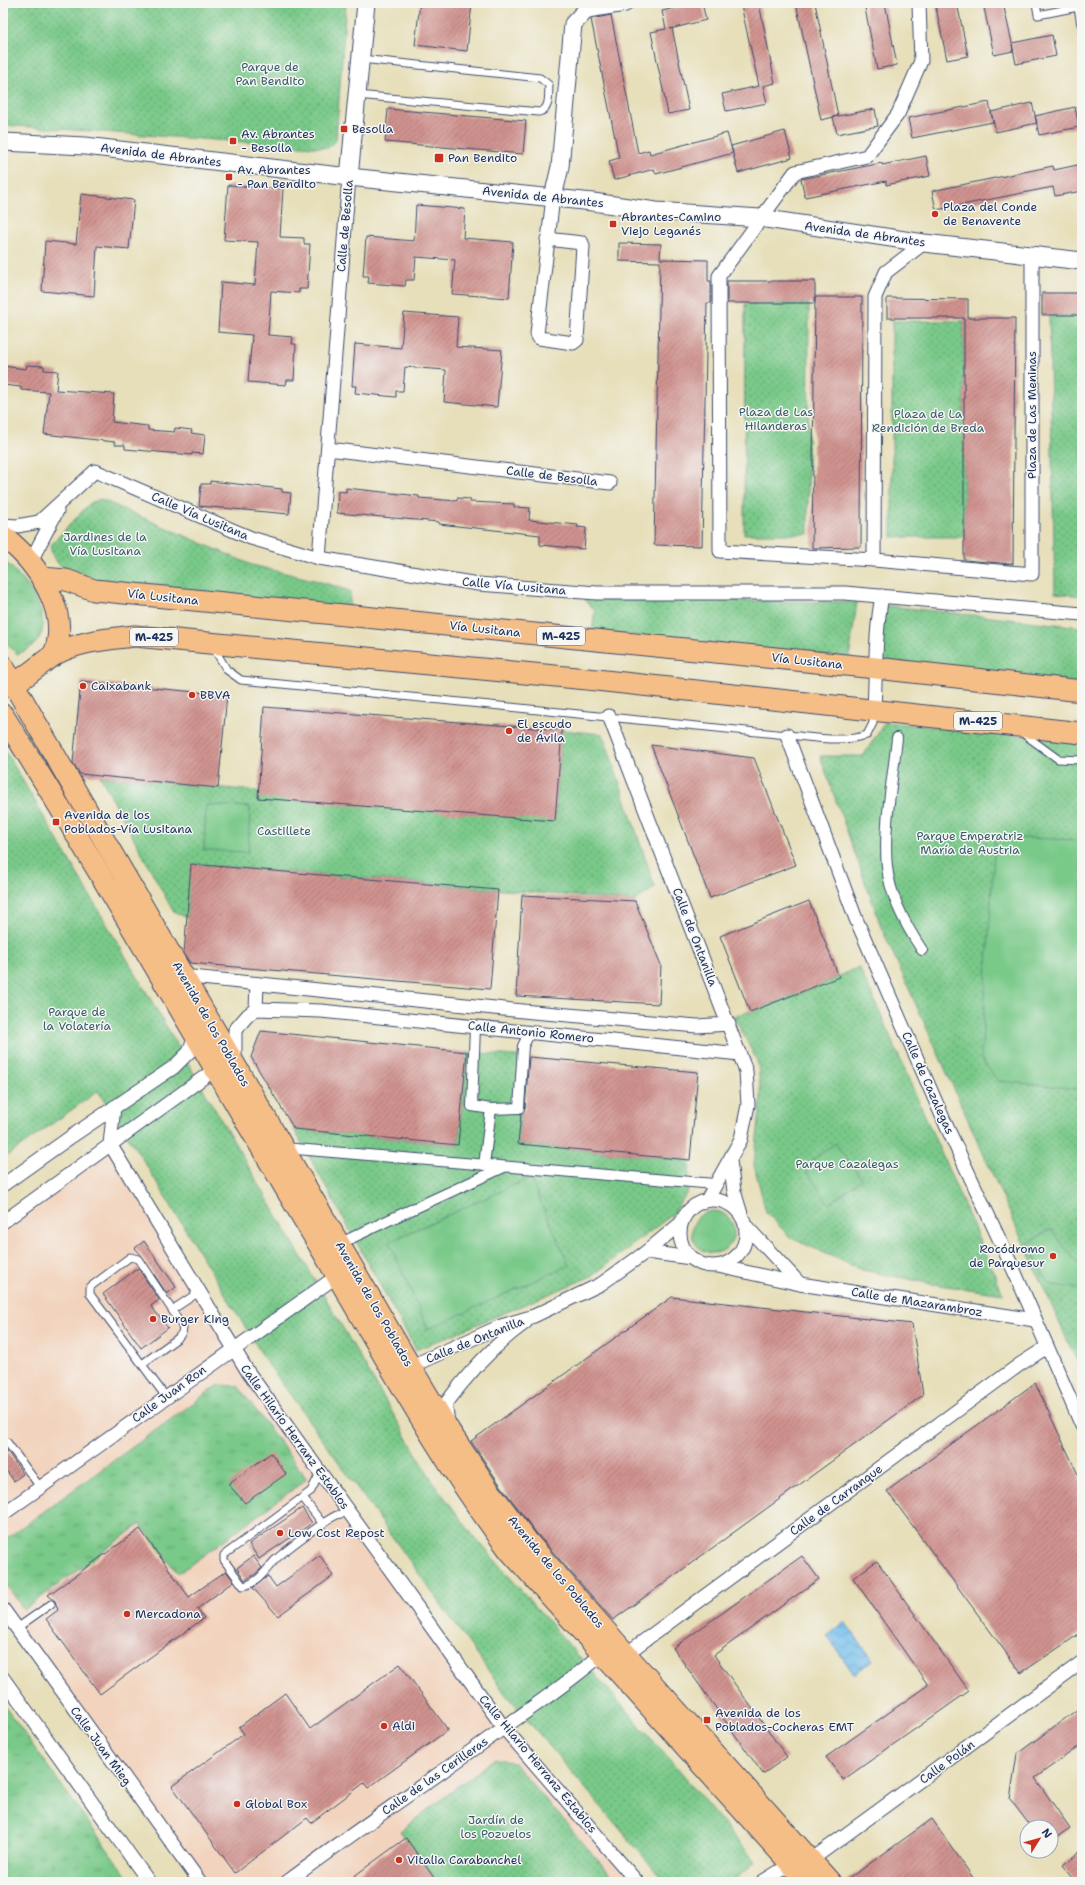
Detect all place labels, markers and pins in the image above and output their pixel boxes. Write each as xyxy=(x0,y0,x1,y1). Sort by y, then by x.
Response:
place label: Besolla xyxy=(352,121,394,137)
marker: Besolla xyxy=(339,124,349,134)
place label: Av. Abrantes - Besolla xyxy=(241,126,315,156)
marker: Av. Abrantes - Besolla xyxy=(228,136,238,146)
place label: Pan Bendito xyxy=(448,150,517,166)
marker: Pan Bendito xyxy=(433,152,445,164)
place label: Av. Abrantes - Pan Bendito xyxy=(237,162,316,192)
marker: Av. Abrantes - Pan Bendito xyxy=(224,172,234,182)
place label: Plaza del Conde de Benavente xyxy=(943,199,1037,229)
place label: Abrantes-Camino Viejo Leganés xyxy=(621,209,721,239)
marker: Plaza del Conde de Benavente xyxy=(930,209,940,219)
marker: Abrantes-Camino Viejo Leganés xyxy=(608,219,618,229)
place label: Caixabank xyxy=(91,678,151,694)
marker: Caixabank xyxy=(78,681,88,691)
place label: BBVA xyxy=(200,687,231,703)
marker: BBVA xyxy=(187,690,197,700)
place label: El escudo de Ávila xyxy=(517,716,572,746)
marker: El escudo de Ávila xyxy=(504,726,514,736)
place label: Avenida de los Poblados-Vía Lusitana xyxy=(64,807,193,837)
marker: Avenida de los Poblados-Vía Lusitana xyxy=(51,817,61,827)
place label: Rocódromo de Parquesur xyxy=(969,1241,1045,1271)
marker: Rocódromo de Parquesur xyxy=(1048,1251,1058,1261)
place label: Burger King xyxy=(161,1311,229,1327)
marker: Burger King xyxy=(148,1314,158,1324)
place label: Low Cost Repost xyxy=(288,1525,385,1541)
marker: Low Cost Repost xyxy=(275,1528,285,1538)
place label: Mercadona xyxy=(135,1606,201,1622)
marker: Mercadona xyxy=(122,1609,132,1619)
place label: Avenida de los Poblados-Cocheras EMT xyxy=(715,1705,855,1735)
marker: Avenida de los Poblados-Cocheras EMT xyxy=(702,1715,712,1725)
place label: Aldi xyxy=(392,1718,415,1734)
marker: Aldi xyxy=(379,1721,389,1731)
place label: Global Box xyxy=(245,1796,307,1812)
marker: Global Box xyxy=(232,1799,242,1809)
place label: Vitalia Carabanchel xyxy=(407,1852,521,1868)
marker: Vitalia Carabanchel xyxy=(394,1855,404,1865)

